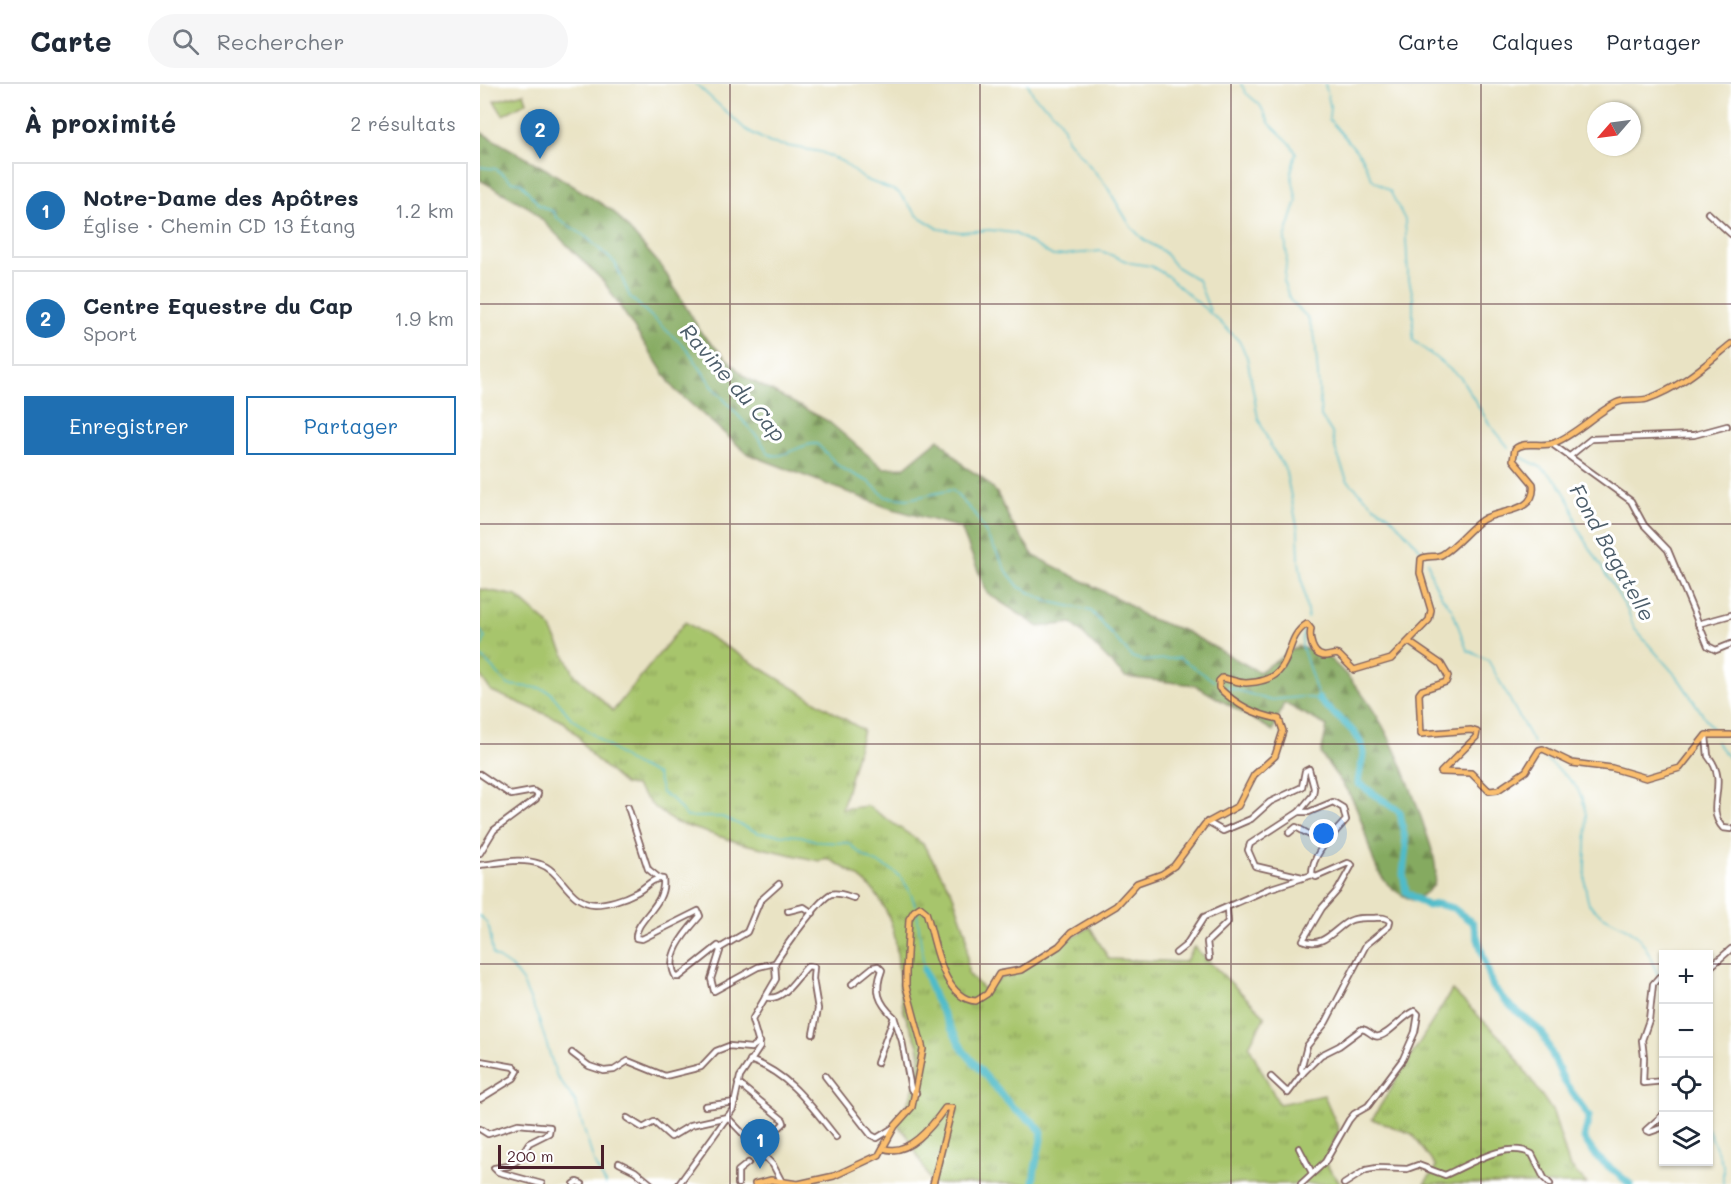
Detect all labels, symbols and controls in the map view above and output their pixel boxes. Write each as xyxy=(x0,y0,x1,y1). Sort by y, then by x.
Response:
search box xyxy=(148,14,568,68)
text: Carte xyxy=(30,23,112,59)
icon: search xyxy=(169,25,202,58)
text: Rechercher xyxy=(217,27,344,56)
text: Carte xyxy=(1398,28,1459,55)
text: Calques xyxy=(1492,28,1574,55)
text: Partager xyxy=(1607,28,1701,55)
north arrow xyxy=(1587,102,1641,156)
text: À proximité xyxy=(24,106,176,140)
text: 2 résultats xyxy=(350,110,456,136)
pin: 2 xyxy=(520,110,560,159)
text: Notre-Dame des Apôtres xyxy=(83,183,359,212)
text: 1 xyxy=(41,197,50,223)
text: 1.2 km xyxy=(395,197,454,223)
text: Église · Chemin CD 13 Étang xyxy=(83,212,355,238)
text: Centre Equestre du Cap xyxy=(83,291,353,320)
text: 2 xyxy=(40,305,51,331)
text: 1.9 km xyxy=(394,305,454,331)
water label: Ravine du Cap xyxy=(675,317,793,447)
text: Sport xyxy=(83,320,137,346)
button: Enregistrer xyxy=(24,396,234,455)
button: Partager xyxy=(246,396,456,455)
water label: Fond Bagatelle xyxy=(1564,479,1662,625)
your location xyxy=(1309,819,1338,848)
map controls xyxy=(1659,950,1713,1166)
button: + xyxy=(1659,950,1713,1004)
button: − xyxy=(1659,1004,1713,1058)
button: locate xyxy=(1659,1058,1713,1112)
button: layers xyxy=(1659,1112,1713,1166)
pin: 1 xyxy=(740,1120,780,1169)
scale bar xyxy=(498,1142,604,1170)
text: 200 m xyxy=(507,1145,554,1166)

